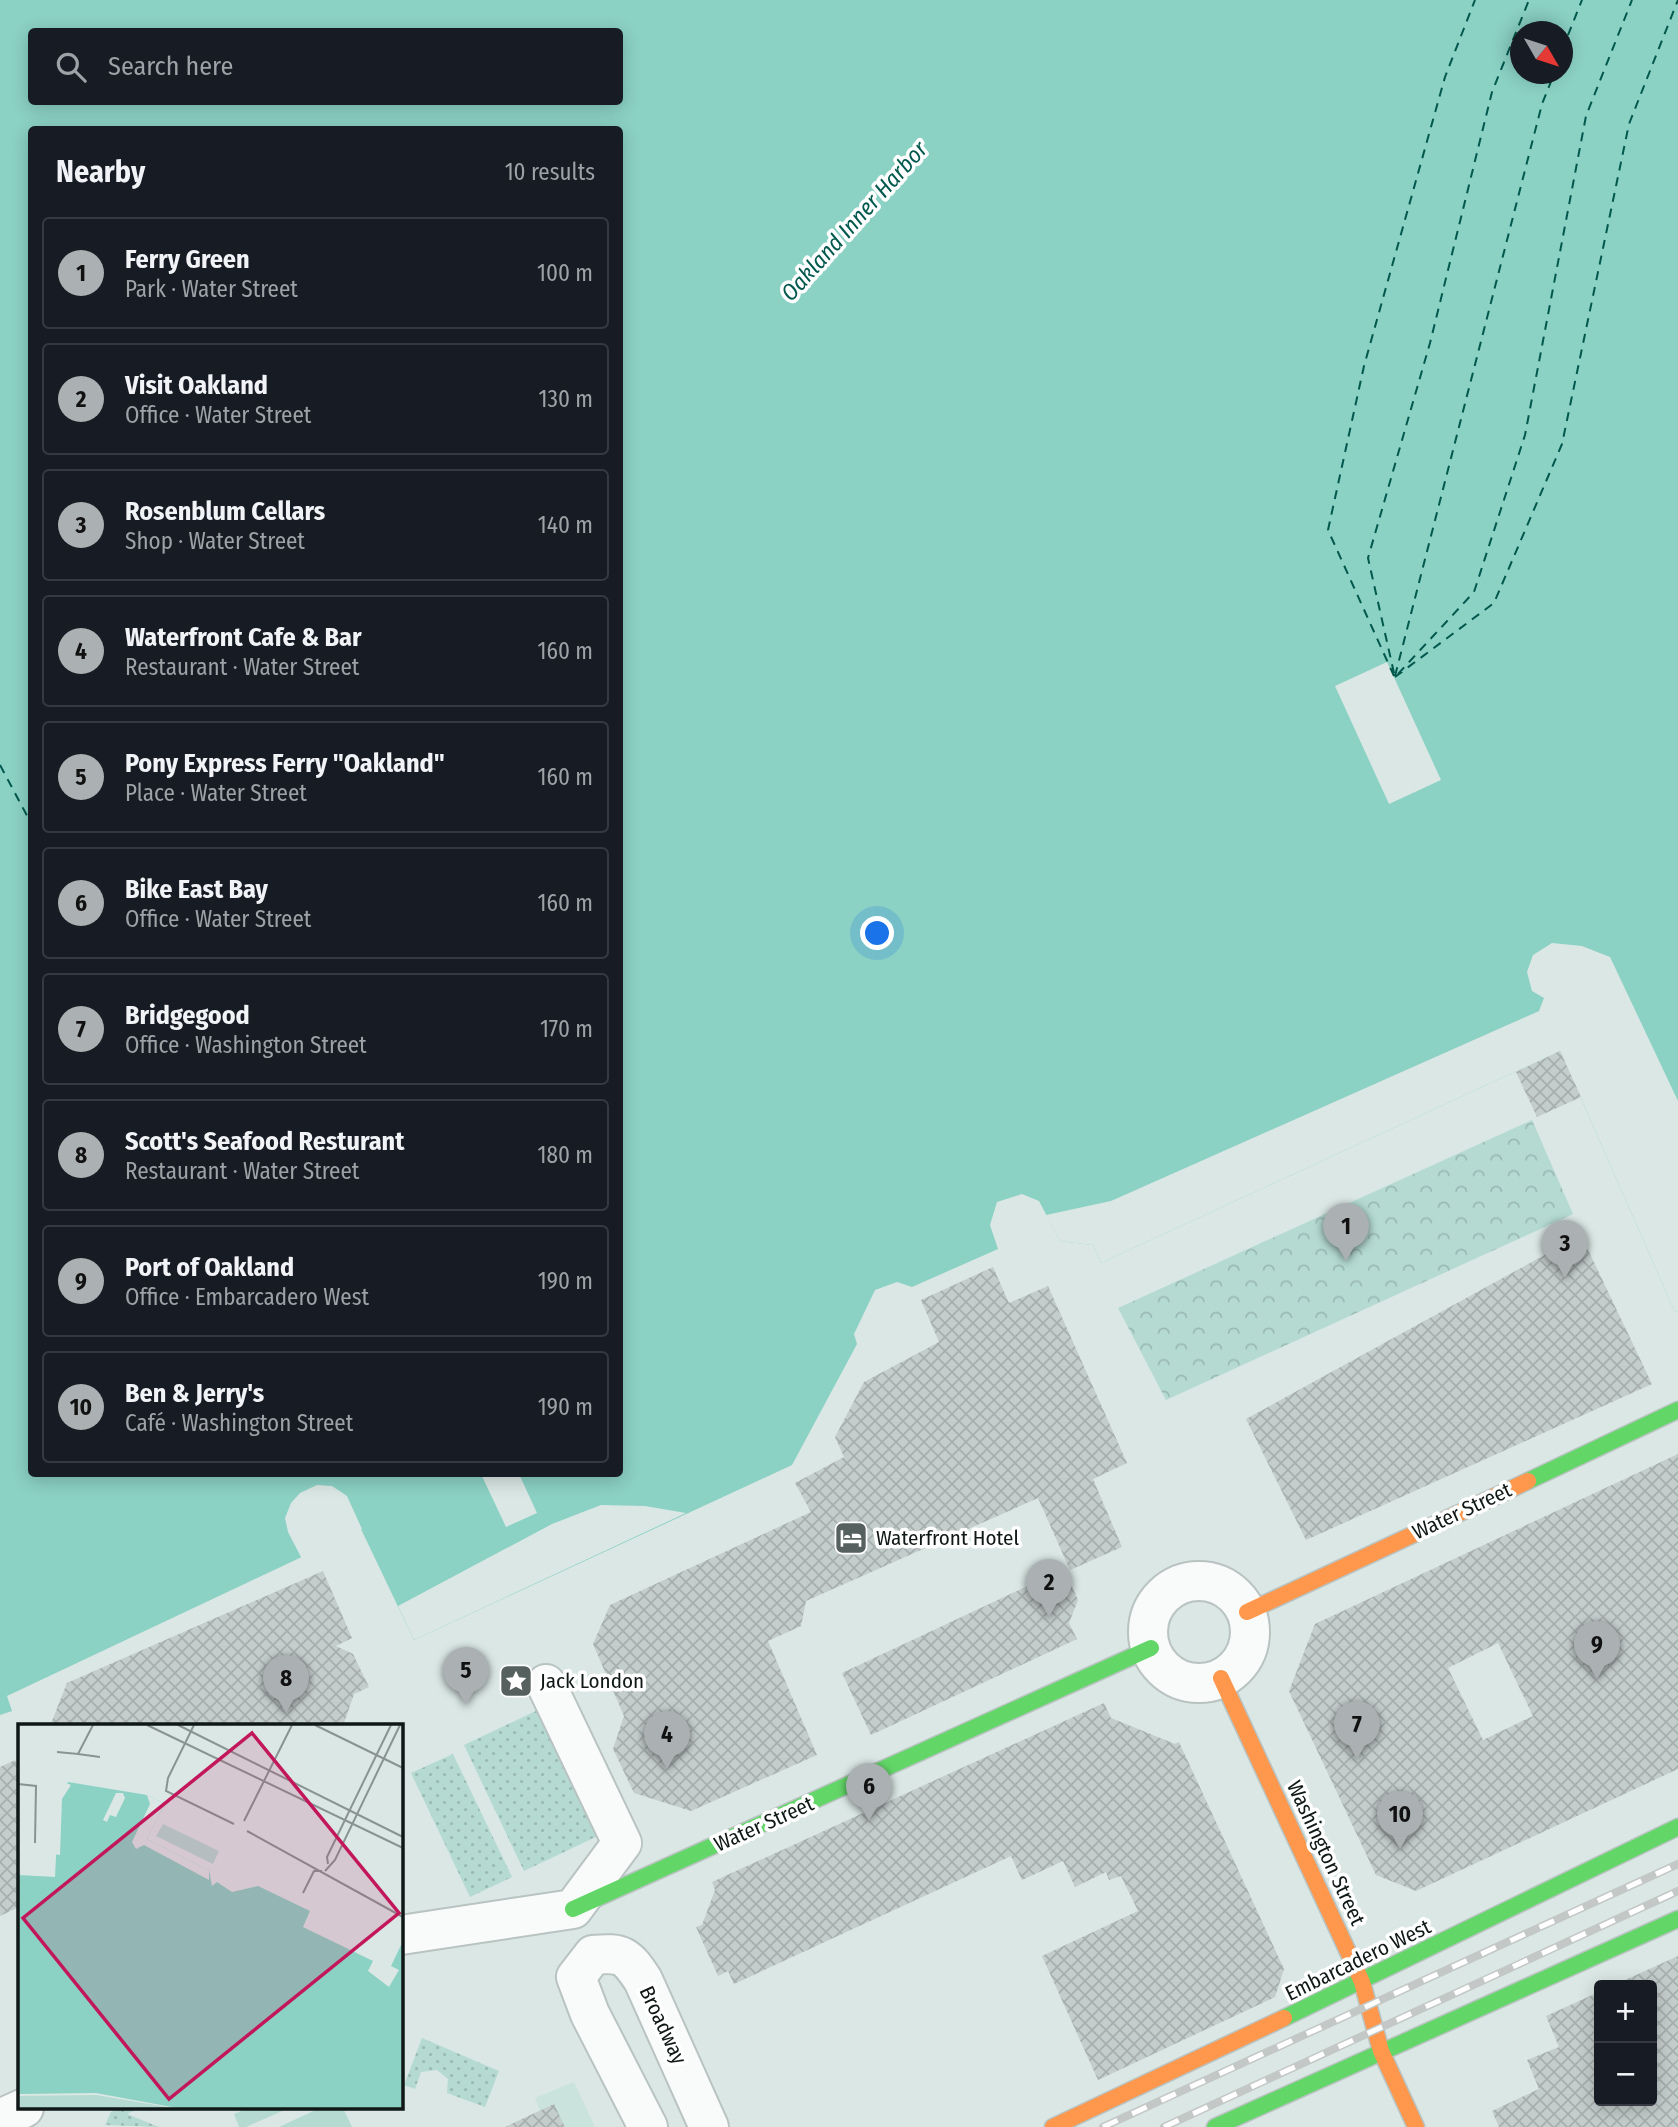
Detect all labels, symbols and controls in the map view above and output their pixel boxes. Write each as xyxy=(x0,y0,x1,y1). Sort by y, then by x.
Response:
north arrow xyxy=(1510,21,1573,84)
search box xyxy=(28,28,623,105)
icon: search xyxy=(52,48,90,86)
text: Search here xyxy=(108,51,233,82)
water label: Oakland Inner Harbor xyxy=(775,135,934,307)
text: Nearby xyxy=(56,154,145,190)
text: 10 results xyxy=(505,158,595,186)
text: Ferry Green xyxy=(125,244,250,275)
text: 1 xyxy=(76,259,86,287)
text: 100 m xyxy=(537,259,593,287)
text: Park · Water Street xyxy=(125,275,298,303)
text: Visit Oakland xyxy=(125,370,268,401)
text: 2 xyxy=(76,385,86,413)
text: 130 m xyxy=(539,385,593,413)
text: Office · Water Street xyxy=(125,401,311,429)
text: Rosenblum Cellars xyxy=(125,496,325,527)
text: 3 xyxy=(76,511,86,539)
text: 140 m xyxy=(538,511,593,539)
text: Shop · Water Street xyxy=(125,527,305,555)
text: Waterfront Cafe & Bar xyxy=(125,622,362,653)
text: 4 xyxy=(75,637,87,665)
text: 160 m xyxy=(538,637,593,665)
text: Restaurant · Water Street xyxy=(125,653,359,681)
text: Pony Express Ferry "Oakland" xyxy=(125,748,445,779)
text: 5 xyxy=(75,763,87,791)
text: 160 m xyxy=(538,763,593,791)
text: Place · Water Street xyxy=(125,779,307,807)
text: Bike East Bay xyxy=(125,874,268,905)
text: 6 xyxy=(75,889,87,917)
text: 160 m xyxy=(538,889,593,917)
text: Office · Water Street xyxy=(125,905,311,933)
your location xyxy=(860,916,894,950)
text: Bridgegood xyxy=(125,1000,250,1031)
text: 7 xyxy=(76,1015,86,1043)
text: 170 m xyxy=(540,1015,593,1043)
text: Office · Washington Street xyxy=(125,1031,367,1059)
text: Scott's Seafood Resturant xyxy=(125,1126,404,1157)
text: 8 xyxy=(75,1141,87,1169)
text: 180 m xyxy=(537,1141,593,1169)
text: Restaurant · Water Street xyxy=(125,1157,359,1185)
pin: 1 xyxy=(1323,1203,1369,1261)
pin: 3 xyxy=(1542,1220,1588,1278)
text: Port of Oakland xyxy=(125,1252,294,1283)
text: 9 xyxy=(75,1267,87,1295)
text: 190 m xyxy=(538,1267,593,1295)
text: Office · Embarcadero West xyxy=(125,1283,369,1311)
text: Ben & Jerry's xyxy=(125,1378,264,1409)
text: 10 xyxy=(70,1393,92,1421)
text: 190 m xyxy=(538,1393,593,1421)
text: Café · Washington Street xyxy=(125,1409,353,1437)
street label: Water Street xyxy=(1408,1477,1516,1545)
hotel icon: Waterfront Hotel xyxy=(832,1519,870,1557)
place label: Waterfront Hotel xyxy=(876,1525,1019,1551)
pin: 2 xyxy=(1026,1559,1072,1617)
pin: 9 xyxy=(1574,1621,1620,1679)
pin: 5 xyxy=(443,1647,489,1705)
pin: 8 xyxy=(263,1655,309,1713)
place icon: Jack London xyxy=(497,1662,535,1700)
place label: Jack London xyxy=(540,1668,644,1694)
pin: 7 xyxy=(1334,1701,1380,1759)
pin: 4 xyxy=(644,1711,690,1769)
inset map xyxy=(18,1724,402,2110)
pin: 6 xyxy=(846,1763,892,1821)
street label: Washington Street xyxy=(1281,1776,1371,1930)
street label: Water Street xyxy=(710,1790,818,1857)
pin: 10 xyxy=(1377,1791,1423,1849)
street label: Embarcadero West xyxy=(1281,1913,1435,2007)
map controls xyxy=(1594,1980,1657,2106)
button: + xyxy=(1594,1980,1657,2043)
street label: Broadway xyxy=(634,1982,693,2069)
button: − xyxy=(1594,2043,1657,2106)

